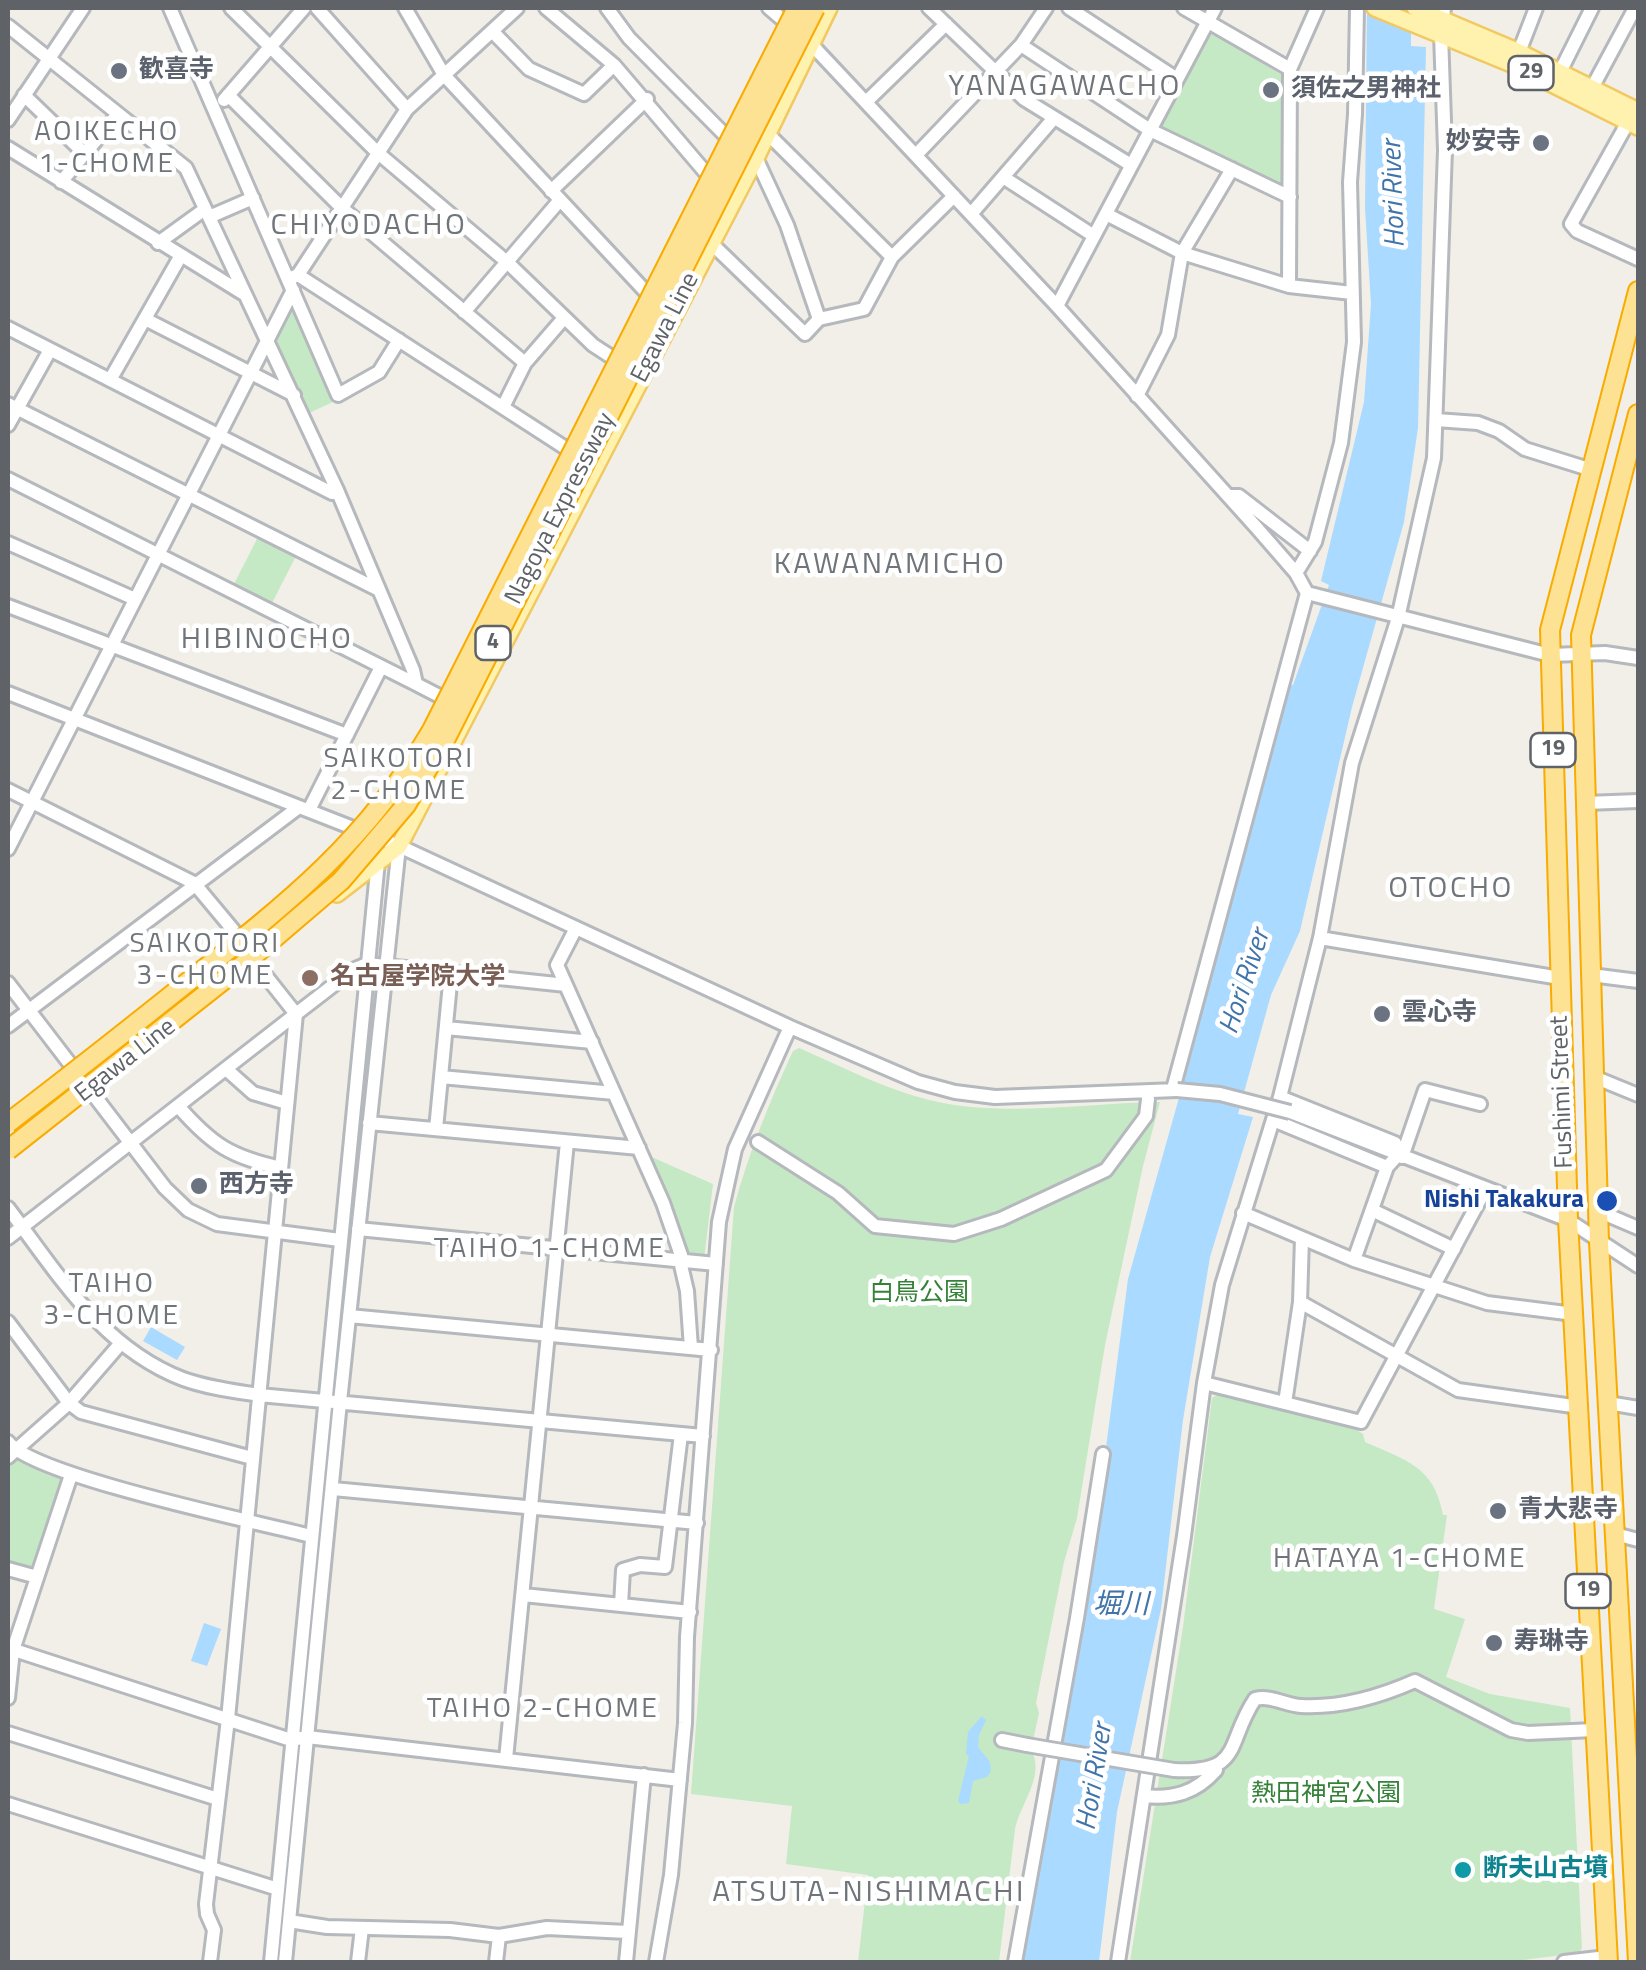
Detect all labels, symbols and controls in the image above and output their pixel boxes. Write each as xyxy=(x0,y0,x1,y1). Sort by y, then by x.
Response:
place label: 歓喜寺 xyxy=(139,56,214,86)
road number: 29 xyxy=(1508,56,1554,90)
marker: 歓喜寺 xyxy=(108,60,130,82)
district label: YANAGAWACHO xyxy=(948,70,1182,106)
place label: 須佐之男神社 xyxy=(1291,75,1441,105)
marker: 須佐之男神社 xyxy=(1260,79,1282,101)
district label: AOIKECHO 1-CHOME xyxy=(34,116,180,182)
place label: 妙安寺 xyxy=(1446,128,1521,158)
marker: 妙安寺 xyxy=(1530,132,1552,154)
water label: Hori River xyxy=(1376,140,1414,248)
district label: CHIYODACHO xyxy=(271,209,467,245)
street label: Egawa Line xyxy=(626,268,706,388)
street label: Nagoya Expressway xyxy=(500,408,622,610)
district label: KAWANAMICHO xyxy=(774,548,1006,584)
district label: HIBINOCHO xyxy=(181,623,353,659)
road number: 4 xyxy=(476,626,510,660)
road number: 19 xyxy=(1530,733,1576,767)
district label: SAIKOTORI 2-CHOME xyxy=(323,743,475,809)
district label: OTOCHO xyxy=(1388,872,1514,908)
water label: Hori River xyxy=(1213,926,1279,1038)
district label: SAIKOTORI 3-CHOME xyxy=(129,928,281,994)
place label: 名古屋学院大学 xyxy=(330,963,505,993)
marker: 名古屋学院大学 xyxy=(299,967,321,989)
place label: 雲心寺 xyxy=(1402,999,1477,1029)
marker: 雲心寺 xyxy=(1371,1003,1393,1025)
street label: Egawa Line xyxy=(70,1012,182,1110)
street label: Fushimi Street xyxy=(1545,1015,1581,1169)
place label: 西方寺 xyxy=(219,1171,294,1201)
marker: 西方寺 xyxy=(188,1175,210,1197)
place label: Nishi Takakura xyxy=(1424,1186,1584,1216)
marker: Nishi Takakura xyxy=(1594,1188,1620,1214)
district label: TAIHO 1-CHOME xyxy=(434,1233,666,1267)
district label: TAIHO 3-CHOME xyxy=(43,1268,181,1334)
park label: 白鳥公園 xyxy=(869,1279,969,1309)
place label: 青大悲寺 xyxy=(1518,1496,1618,1526)
marker: 青大悲寺 xyxy=(1487,1500,1509,1522)
district label: HATAYA 1-CHOME xyxy=(1273,1543,1527,1577)
road number: 19 xyxy=(1566,1574,1610,1608)
water label: 堀川 xyxy=(1093,1589,1149,1623)
place label: 寿琳寺 xyxy=(1514,1628,1589,1658)
marker: 寿琳寺 xyxy=(1483,1632,1505,1654)
district label: TAIHO 2-CHOME xyxy=(427,1693,659,1727)
water label: Hori River xyxy=(1071,1721,1121,1833)
park label: 熱田神宮公園 xyxy=(1251,1780,1401,1810)
place label: 断夫山古墳 xyxy=(1483,1855,1608,1885)
marker: 断夫山古墳 xyxy=(1452,1859,1474,1881)
district label: ATSUTA-NISHIMACHI xyxy=(712,1876,1026,1912)

